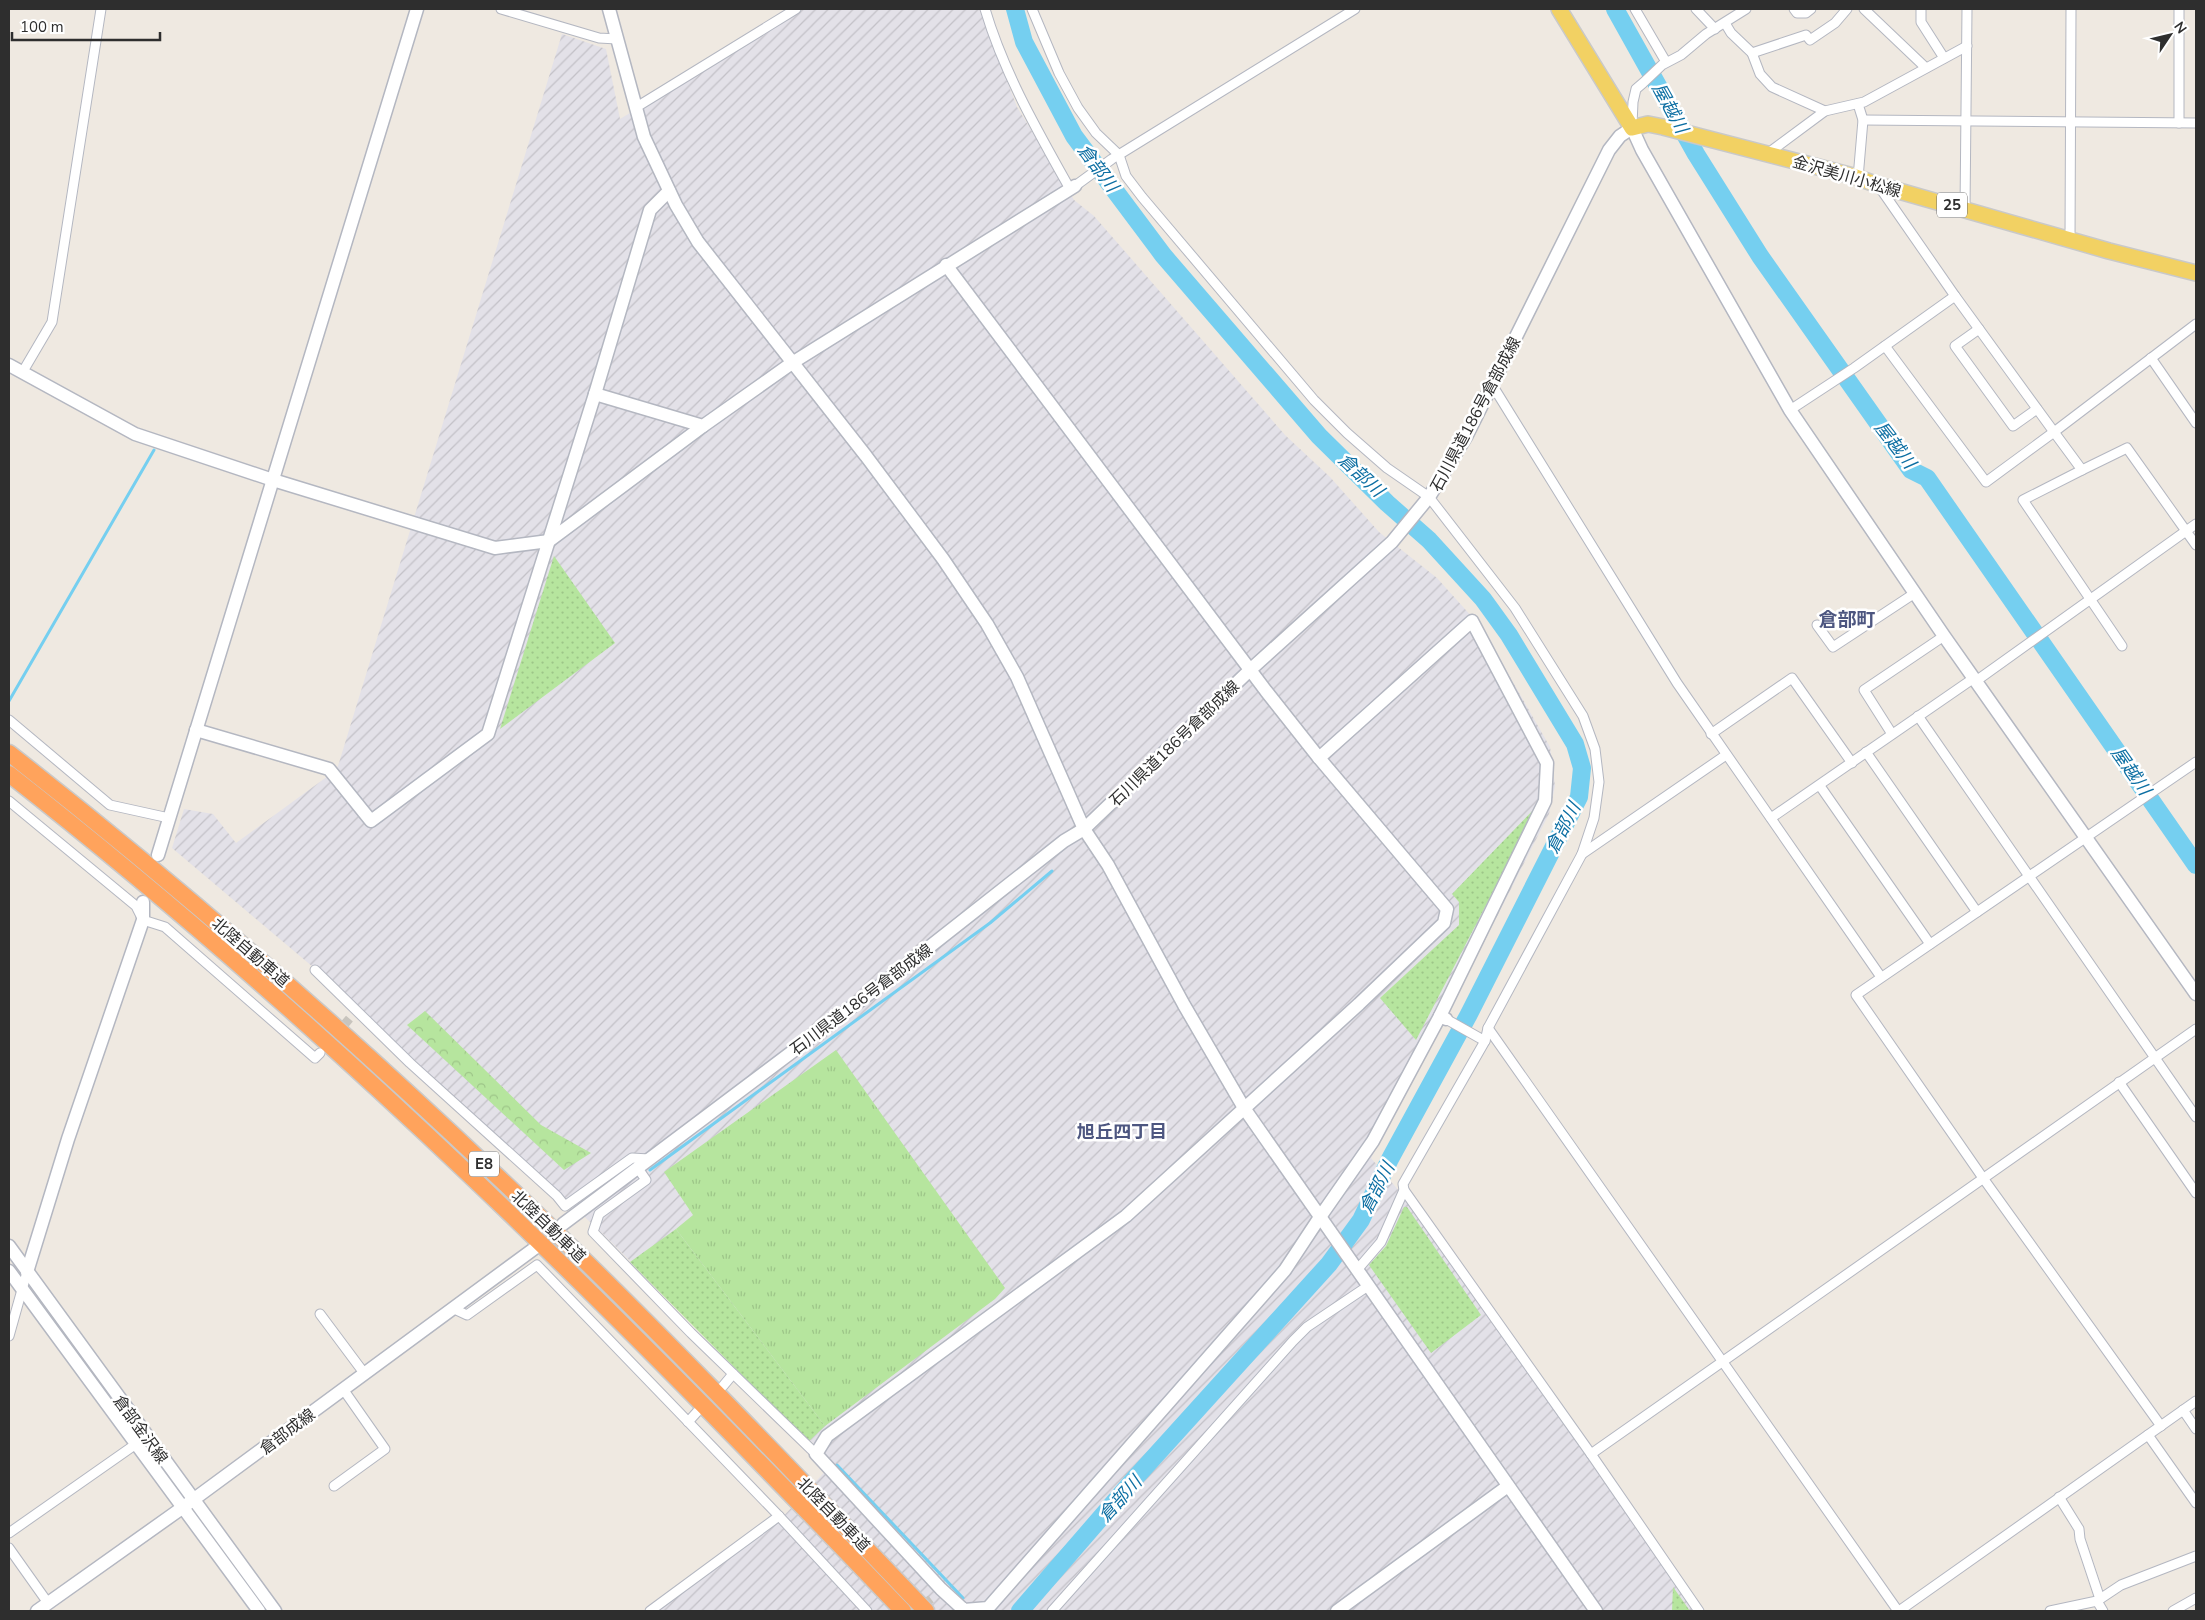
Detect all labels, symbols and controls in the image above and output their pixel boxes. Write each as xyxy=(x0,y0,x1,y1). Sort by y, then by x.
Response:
scale bar xyxy=(12,10,160,42)
north arrow xyxy=(2145,10,2195,60)
text: 100 m xyxy=(20,17,64,37)
text: N xyxy=(2169,18,2191,38)
water label: 屋越川 xyxy=(1646,79,1695,139)
water label: 倉部川 xyxy=(1072,139,1125,198)
street label: 金沢美川小松線 xyxy=(1790,151,1904,203)
road number: 25 xyxy=(1937,192,1967,218)
street label: 石川県道186号倉部成線 xyxy=(1426,333,1526,496)
water label: 屋越川 xyxy=(1869,416,1922,475)
water label: 倉部川 xyxy=(1333,448,1390,504)
district label: 倉部町 xyxy=(1818,607,1876,633)
street label: 石川県道186号倉部成線 xyxy=(1105,676,1244,812)
water label: 屋越川 xyxy=(2106,742,2157,802)
water label: 倉部川 xyxy=(1540,797,1587,858)
street label: 北陸自動車道 xyxy=(207,913,294,993)
street label: 石川県道186号倉部成線 xyxy=(786,939,937,1061)
district label: 旭丘四丁目 xyxy=(1077,1120,1167,1144)
road number: E8 xyxy=(469,1152,499,1176)
water label: 倉部川 xyxy=(1354,1157,1401,1218)
street label: 北陸自動車道 xyxy=(506,1185,590,1268)
street label: 倉部金沢線 xyxy=(108,1391,173,1468)
street label: 倉部成線 xyxy=(255,1404,320,1460)
water label: 倉部川 xyxy=(1093,1469,1148,1527)
street label: 北陸自動車道 xyxy=(792,1473,875,1557)

